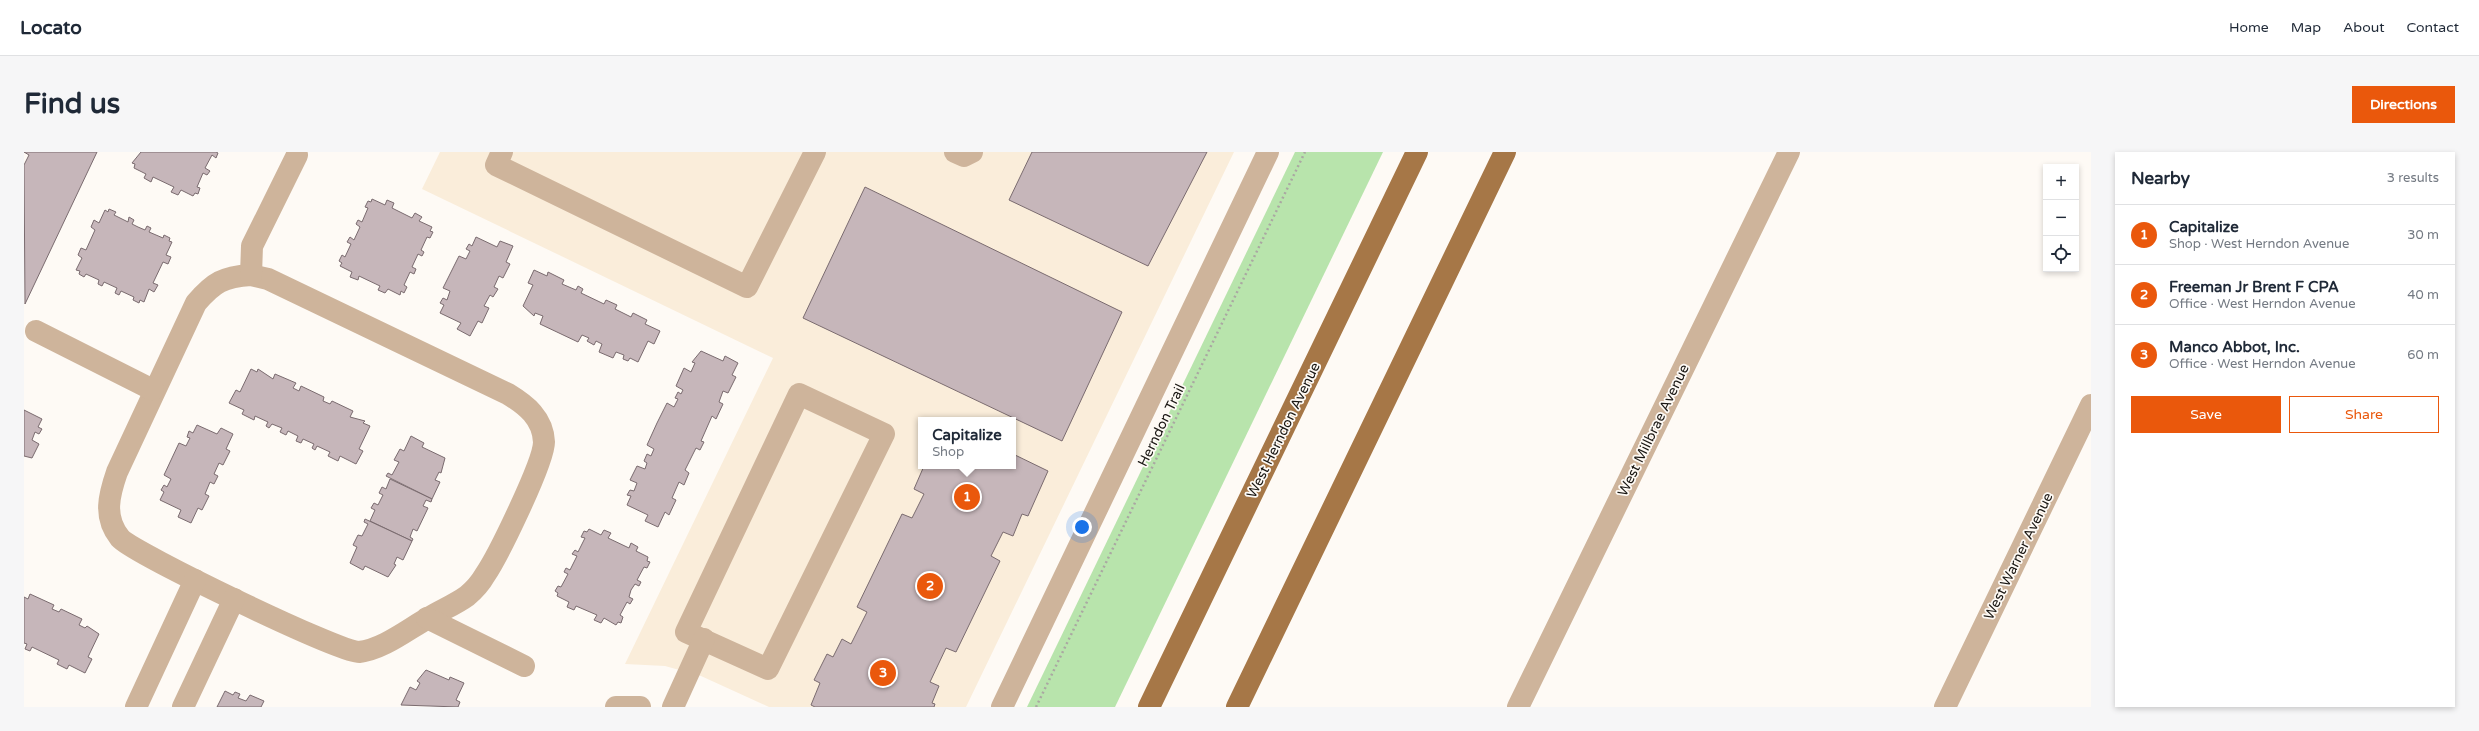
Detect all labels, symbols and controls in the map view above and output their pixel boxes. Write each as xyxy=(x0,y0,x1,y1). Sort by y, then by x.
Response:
text: Locato xyxy=(20,17,82,39)
text: Home xyxy=(2229,19,2269,36)
text: Map xyxy=(2291,19,2321,36)
text: About xyxy=(2343,19,2385,36)
text: Contact xyxy=(2407,19,2459,36)
button: Directions xyxy=(2352,86,2455,123)
text: Find us xyxy=(24,87,120,121)
map controls xyxy=(2043,164,2079,272)
button: + xyxy=(2043,164,2079,200)
text: Nearby xyxy=(2131,168,2190,189)
text: 3 results xyxy=(2387,170,2439,186)
button: − xyxy=(2043,200,2079,236)
text: Capitalize xyxy=(2169,218,2239,236)
text: 1 xyxy=(2140,227,2148,243)
text: 30 m xyxy=(2407,227,2439,243)
button: locate xyxy=(2043,236,2079,272)
text: Shop · West Herndon Avenue xyxy=(2169,236,2349,252)
text: Freeman Jr Brent F CPA xyxy=(2169,278,2339,296)
text: 2 xyxy=(2140,287,2148,303)
text: 40 m xyxy=(2407,287,2439,303)
text: Office · West Herndon Avenue xyxy=(2169,296,2356,312)
text: Manco Abbot, Inc. xyxy=(2169,338,2300,356)
text: 3 xyxy=(2140,347,2148,363)
text: 60 m xyxy=(2407,347,2439,363)
text: Office · West Herndon Avenue xyxy=(2169,356,2356,372)
street label: West Herndon Avenue xyxy=(1243,360,1324,501)
street label: West Millbrae Avenue xyxy=(1614,361,1693,499)
street label: Herndon Trail xyxy=(1134,381,1189,469)
button: Save xyxy=(2131,396,2281,433)
button: Share xyxy=(2289,396,2439,433)
popup xyxy=(918,417,1016,469)
text: Capitalize xyxy=(932,426,1002,444)
text: Shop xyxy=(932,444,964,460)
pin: 1 xyxy=(954,482,980,512)
street label: West Warner Avenue xyxy=(1980,490,2057,623)
your location xyxy=(1072,517,1092,537)
pin: 2 xyxy=(917,571,943,601)
pin: 3 xyxy=(870,658,896,688)

